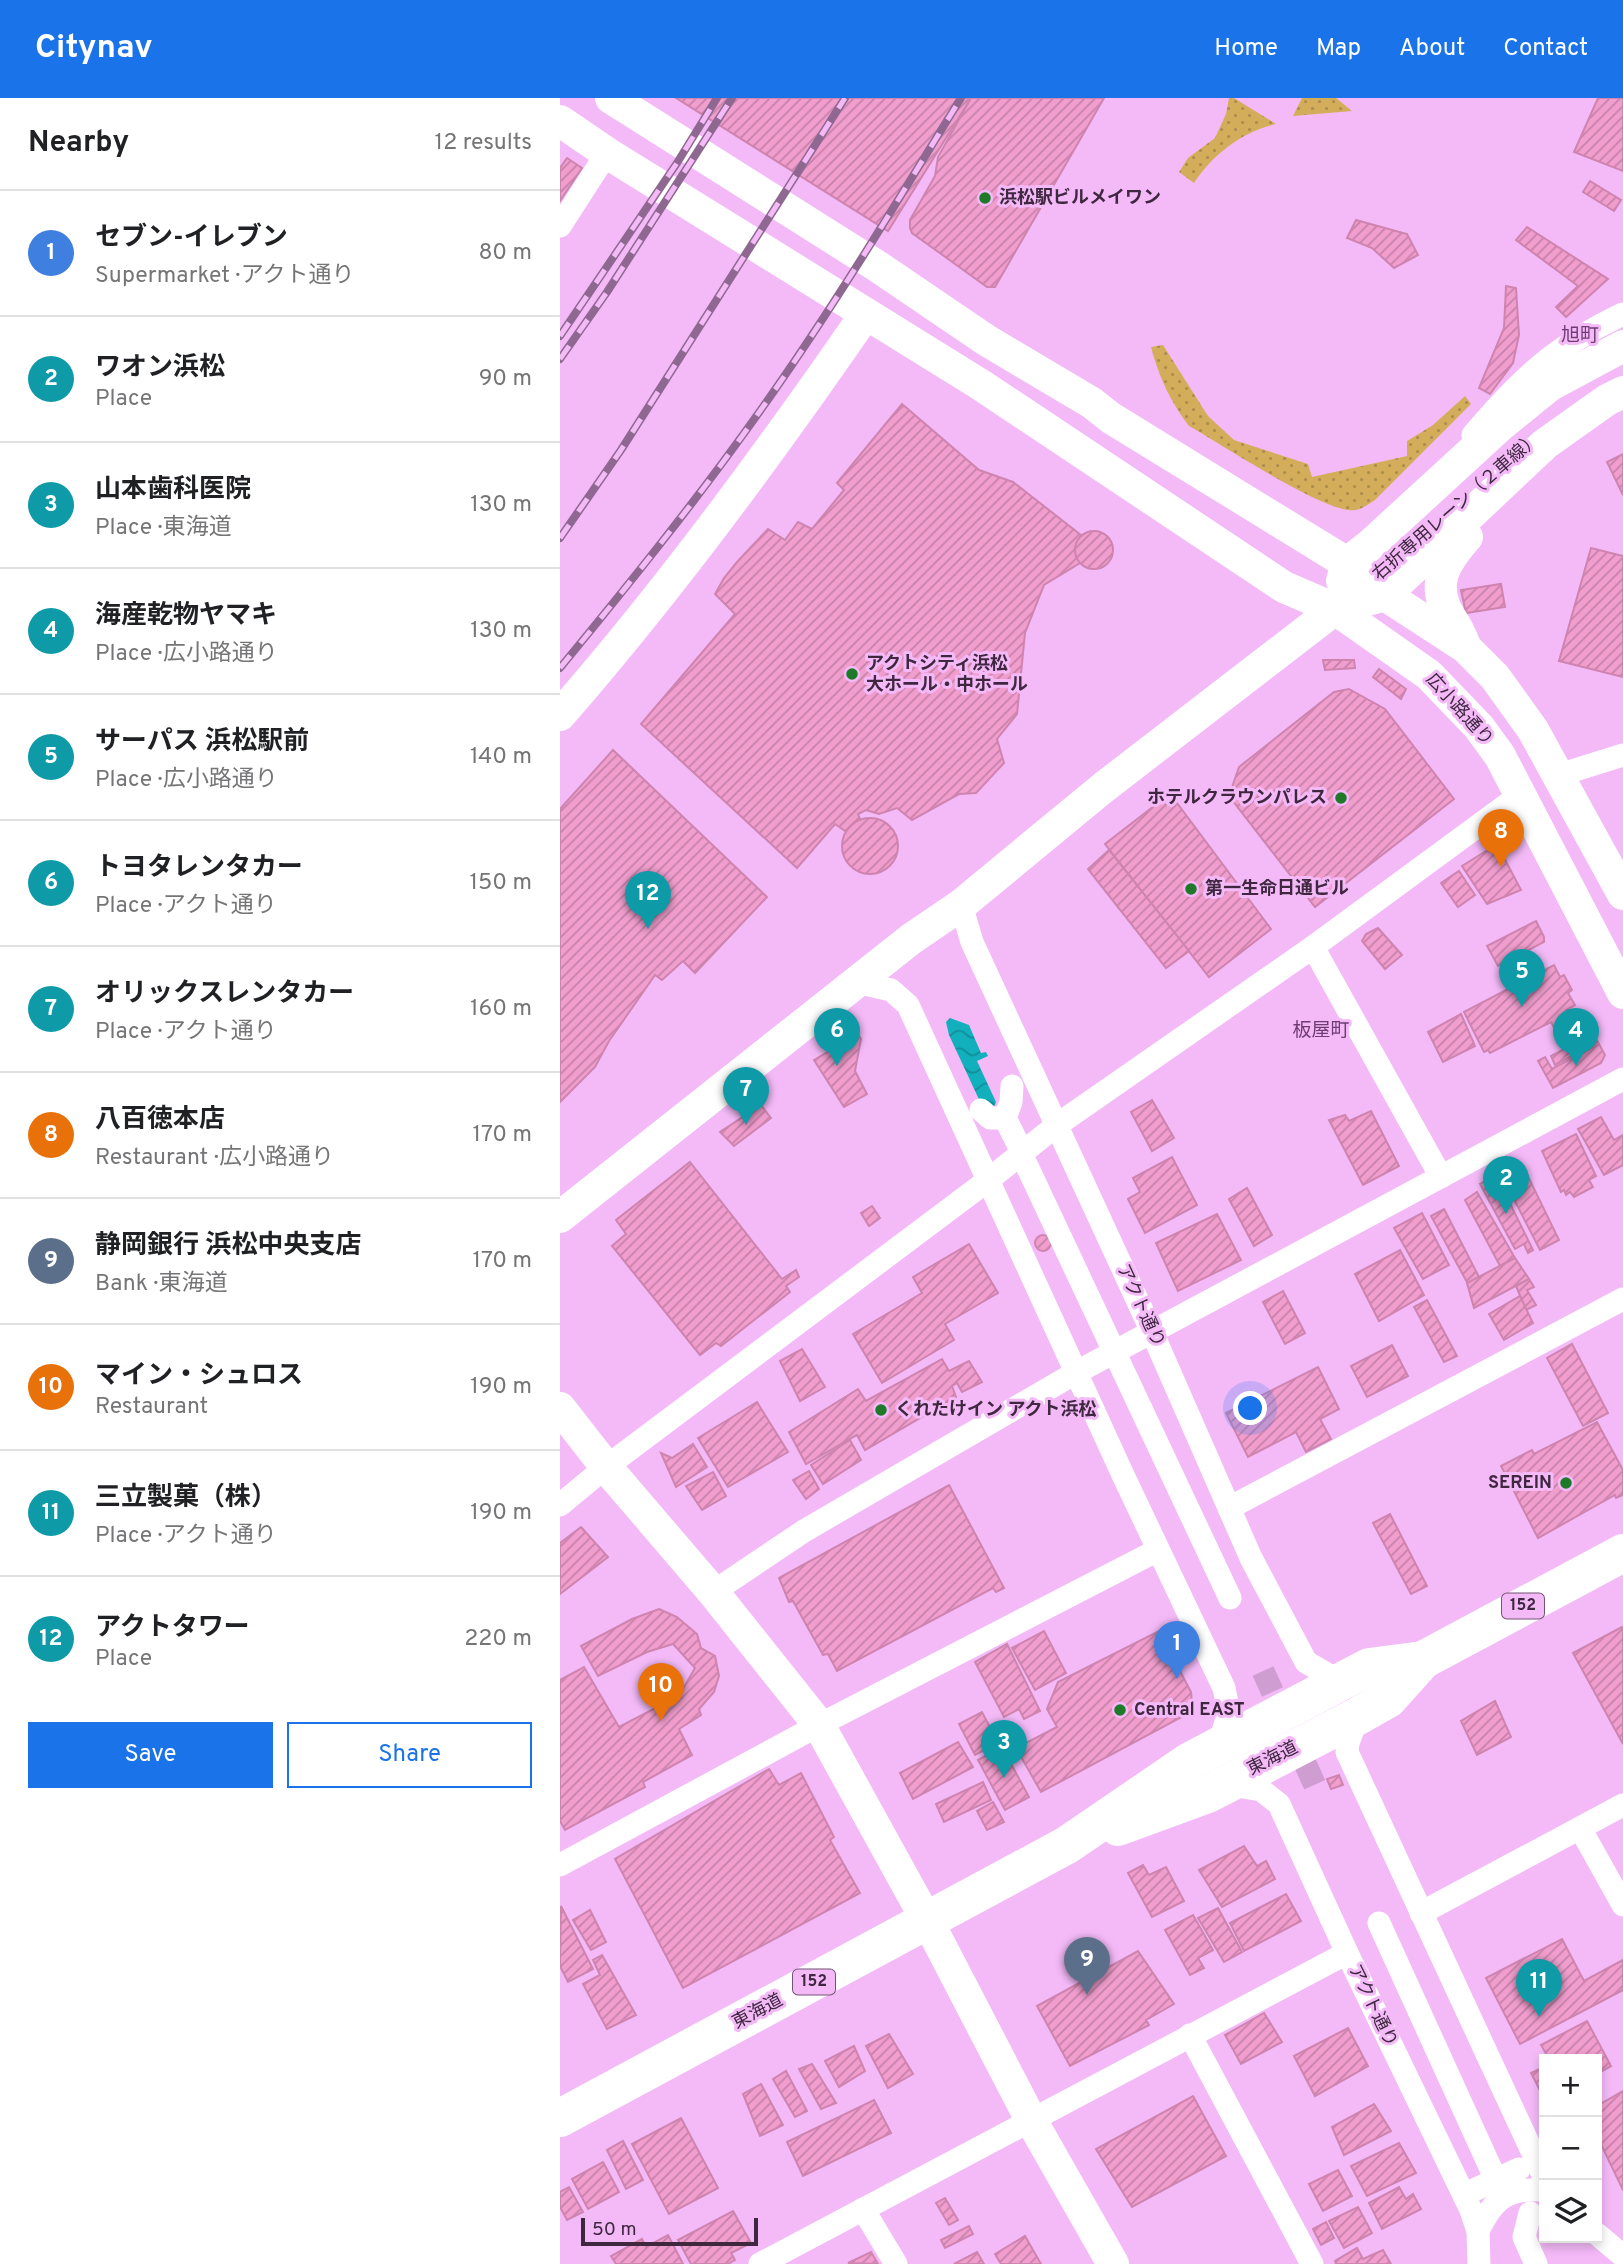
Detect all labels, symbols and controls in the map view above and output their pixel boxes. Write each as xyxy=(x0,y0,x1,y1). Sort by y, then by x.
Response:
text: Citynav xyxy=(35,28,153,70)
text: Home xyxy=(1214,34,1278,64)
text: Map xyxy=(1316,34,1361,64)
text: About xyxy=(1399,34,1465,64)
text: Contact xyxy=(1503,34,1588,64)
text: Nearby xyxy=(28,125,129,162)
text: 12 results xyxy=(435,129,532,158)
place label: 浜松駅ビルメイワン xyxy=(999,187,1161,210)
marker: 浜松駅ビルメイワン xyxy=(977,190,993,206)
text: セブン-イレブン xyxy=(95,222,288,255)
text: 1 xyxy=(46,239,56,268)
text: 80 m xyxy=(479,239,532,268)
text: Supermarket · アクト通り xyxy=(95,262,355,291)
district label: 旭町 xyxy=(1561,324,1599,348)
text: ワオン浜松 xyxy=(95,352,225,385)
text: 2 xyxy=(44,365,58,394)
text: 90 m xyxy=(479,365,532,394)
text: Place xyxy=(95,385,152,414)
street label: 右折専用レーン（２車線） xyxy=(1368,428,1546,586)
text: 山本歯科医院 xyxy=(95,474,251,507)
text: 3 xyxy=(44,491,58,520)
text: 130 m xyxy=(470,491,532,520)
text: Place · 東海道 xyxy=(95,514,232,543)
text: 海産乾物ヤマキ xyxy=(95,600,277,633)
text: 4 xyxy=(44,617,58,646)
text: 130 m xyxy=(470,617,532,646)
text: Place · 広小路通り xyxy=(95,640,278,669)
place label: アクトシティ浜松 大ホール・中ホール xyxy=(866,653,1028,697)
marker: アクトシティ浜松 大ホール・中ホール xyxy=(844,666,860,682)
street label: 広小路通り xyxy=(1420,669,1498,751)
text: サーパス 浜松駅前 xyxy=(95,726,309,759)
text: 5 xyxy=(44,743,58,772)
text: 140 m xyxy=(470,743,532,772)
text: Place · 広小路通り xyxy=(95,766,278,795)
place label: ホテルクラウンパレス xyxy=(1147,787,1327,810)
marker: ホテルクラウンパレス xyxy=(1333,790,1349,806)
pin: 8 xyxy=(1478,809,1524,867)
text: トヨタレンタカー xyxy=(95,852,303,885)
text: 6 xyxy=(44,869,58,898)
text: 150 m xyxy=(470,869,532,898)
pin: 12 xyxy=(625,871,671,929)
place label: 第一生命日通ビル xyxy=(1205,878,1349,901)
marker: 第一生命日通ビル xyxy=(1183,881,1199,897)
text: Place · アクト通り xyxy=(95,892,277,921)
pin: 5 xyxy=(1499,949,1545,1007)
text: オリックスレンタカー xyxy=(95,978,354,1011)
text: 7 xyxy=(45,995,57,1024)
text: 160 m xyxy=(470,995,532,1024)
pin: 6 xyxy=(814,1008,860,1066)
pin: 4 xyxy=(1553,1008,1599,1066)
text: Place · アクト通り xyxy=(95,1018,277,1047)
district label: 板屋町 xyxy=(1292,1019,1350,1043)
pin: 7 xyxy=(723,1067,769,1125)
text: 八百徳本店 xyxy=(95,1104,225,1137)
text: 8 xyxy=(44,1121,58,1150)
text: 170 m xyxy=(473,1121,532,1150)
text: Restaurant · 広小路通り xyxy=(95,1144,334,1173)
pin: 2 xyxy=(1483,1156,1529,1214)
text: 静岡銀行 浜松中央支店 xyxy=(95,1230,362,1263)
text: 9 xyxy=(44,1247,58,1276)
text: 170 m xyxy=(473,1247,532,1276)
street label: アクト通り xyxy=(1111,1261,1169,1351)
text: Bank · 東海道 xyxy=(95,1270,228,1299)
text: マイン・シュロス xyxy=(95,1360,303,1393)
text: 10 xyxy=(39,1373,63,1402)
text: 190 m xyxy=(470,1373,532,1402)
your location xyxy=(1233,1391,1267,1425)
text: Restaurant xyxy=(95,1393,208,1422)
place label: くれたけイン アクト浜松 xyxy=(895,1399,1097,1422)
marker: くれたけイン アクト浜松 xyxy=(873,1402,889,1418)
place label: SEREIN xyxy=(1488,1472,1552,1495)
marker: SEREIN xyxy=(1558,1475,1574,1491)
text: 三立製菓（株） xyxy=(95,1482,277,1515)
text: 11 xyxy=(42,1499,60,1528)
text: 190 m xyxy=(470,1499,532,1528)
text: Place · アクト通り xyxy=(95,1522,277,1551)
road number: 152 xyxy=(1502,1594,1544,1618)
text: アクトタワー xyxy=(95,1612,250,1645)
pin: 1 xyxy=(1154,1621,1200,1679)
text: 12 xyxy=(39,1625,63,1654)
text: 220 m xyxy=(464,1625,532,1654)
text: Place xyxy=(95,1645,152,1674)
pin: 10 xyxy=(638,1663,684,1721)
place label: Central EAST xyxy=(1134,1699,1245,1722)
marker: Central EAST xyxy=(1112,1702,1128,1718)
pin: 3 xyxy=(981,1720,1027,1778)
button: Save xyxy=(28,1722,273,1788)
button: Share xyxy=(287,1722,532,1788)
street label: 東海道 xyxy=(1244,1736,1302,1782)
pin: 9 xyxy=(1064,1937,1110,1995)
pin: 11 xyxy=(1516,1959,1562,2017)
street label: アクト通り xyxy=(1342,1961,1402,2051)
road number: 152 xyxy=(793,1970,835,1994)
street label: 東海道 xyxy=(729,1989,787,2035)
map controls xyxy=(1539,2054,1602,2243)
button: + xyxy=(1539,2054,1602,2117)
button: − xyxy=(1539,2117,1602,2180)
button: layers xyxy=(1539,2180,1602,2243)
scale bar xyxy=(581,2215,758,2247)
text: 50 m xyxy=(592,2218,637,2242)

